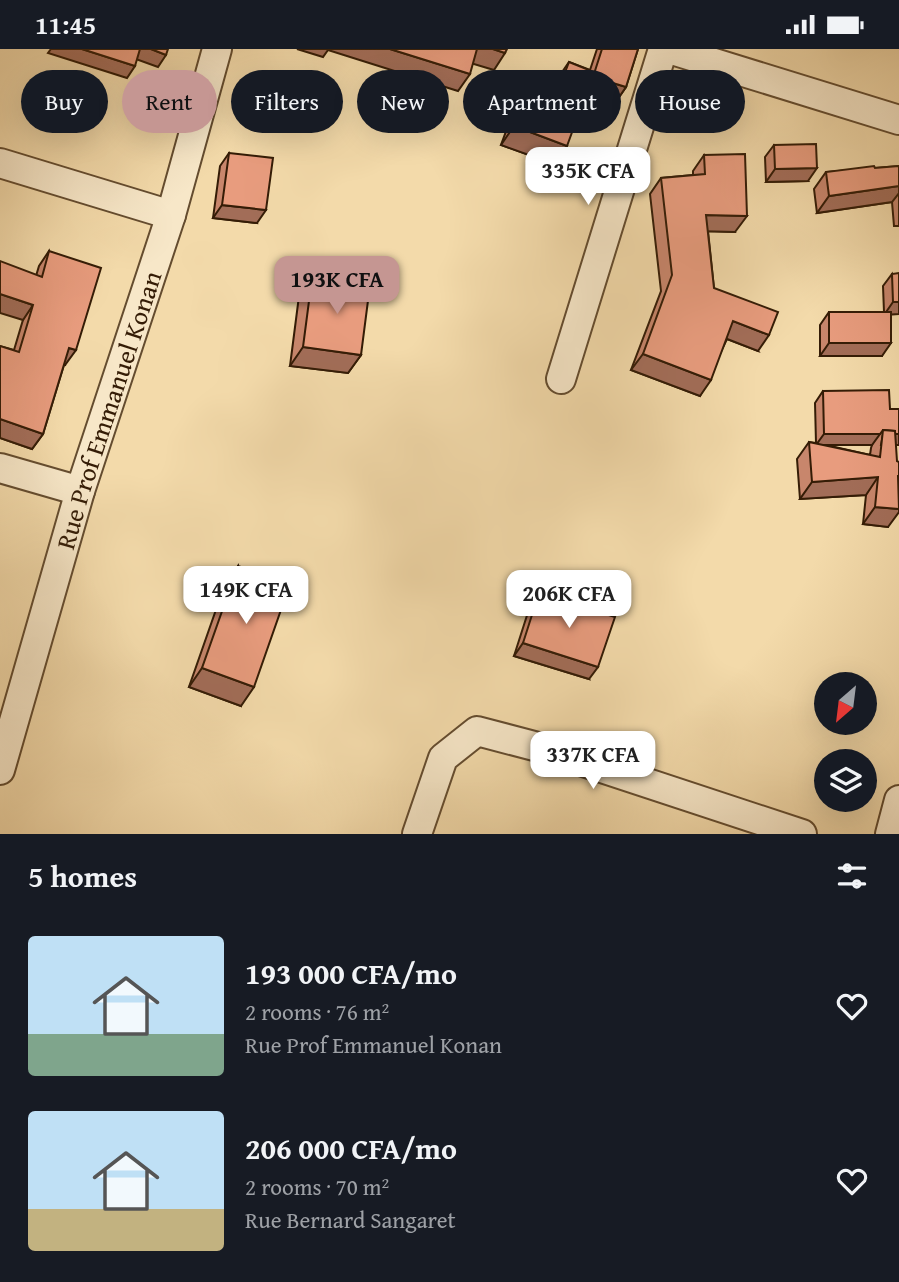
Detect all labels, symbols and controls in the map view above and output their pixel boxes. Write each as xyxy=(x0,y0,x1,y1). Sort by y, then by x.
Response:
text: 11:45 xyxy=(35,5,96,44)
chip: Buy xyxy=(21,70,108,133)
chip: Rent xyxy=(122,70,217,133)
chip: Filters xyxy=(231,70,343,133)
chip: New xyxy=(357,70,449,133)
chip: Apartment xyxy=(463,70,621,133)
chip: House xyxy=(635,70,745,133)
pin: 335K CFA xyxy=(516,148,660,207)
text: 335K CFA xyxy=(541,153,635,186)
pin: 193K CFA xyxy=(265,257,409,316)
text: 193K CFA xyxy=(290,262,384,295)
street label: Rue Prof Emmanuel Konan xyxy=(45,265,171,554)
pin: 149K CFA xyxy=(174,567,318,626)
pin: 206K CFA xyxy=(497,571,641,630)
text: 149K CFA xyxy=(199,572,293,605)
text: 206K CFA xyxy=(522,576,616,609)
north arrow xyxy=(814,672,877,735)
map controls xyxy=(814,672,877,812)
pin: 337K CFA xyxy=(521,731,665,791)
text: 337K CFA xyxy=(546,737,640,770)
button: layers xyxy=(814,749,877,812)
text: 5 homes xyxy=(28,854,137,898)
icon: filters xyxy=(833,857,871,895)
text: 193 000 CFA/mo xyxy=(245,951,457,995)
icon: home xyxy=(84,964,168,1048)
icon: heart xyxy=(833,987,871,1025)
text: 2 rooms · 76 m² xyxy=(245,995,389,1028)
text: Rue Prof Emmanuel Konan xyxy=(245,1028,502,1061)
text: 206 000 CFA/mo xyxy=(245,1126,457,1170)
icon: home xyxy=(84,1139,168,1223)
icon: heart xyxy=(833,1162,871,1200)
text: 2 rooms · 70 m² xyxy=(245,1170,389,1203)
text: Rue Bernard Sangaret xyxy=(245,1203,456,1236)

